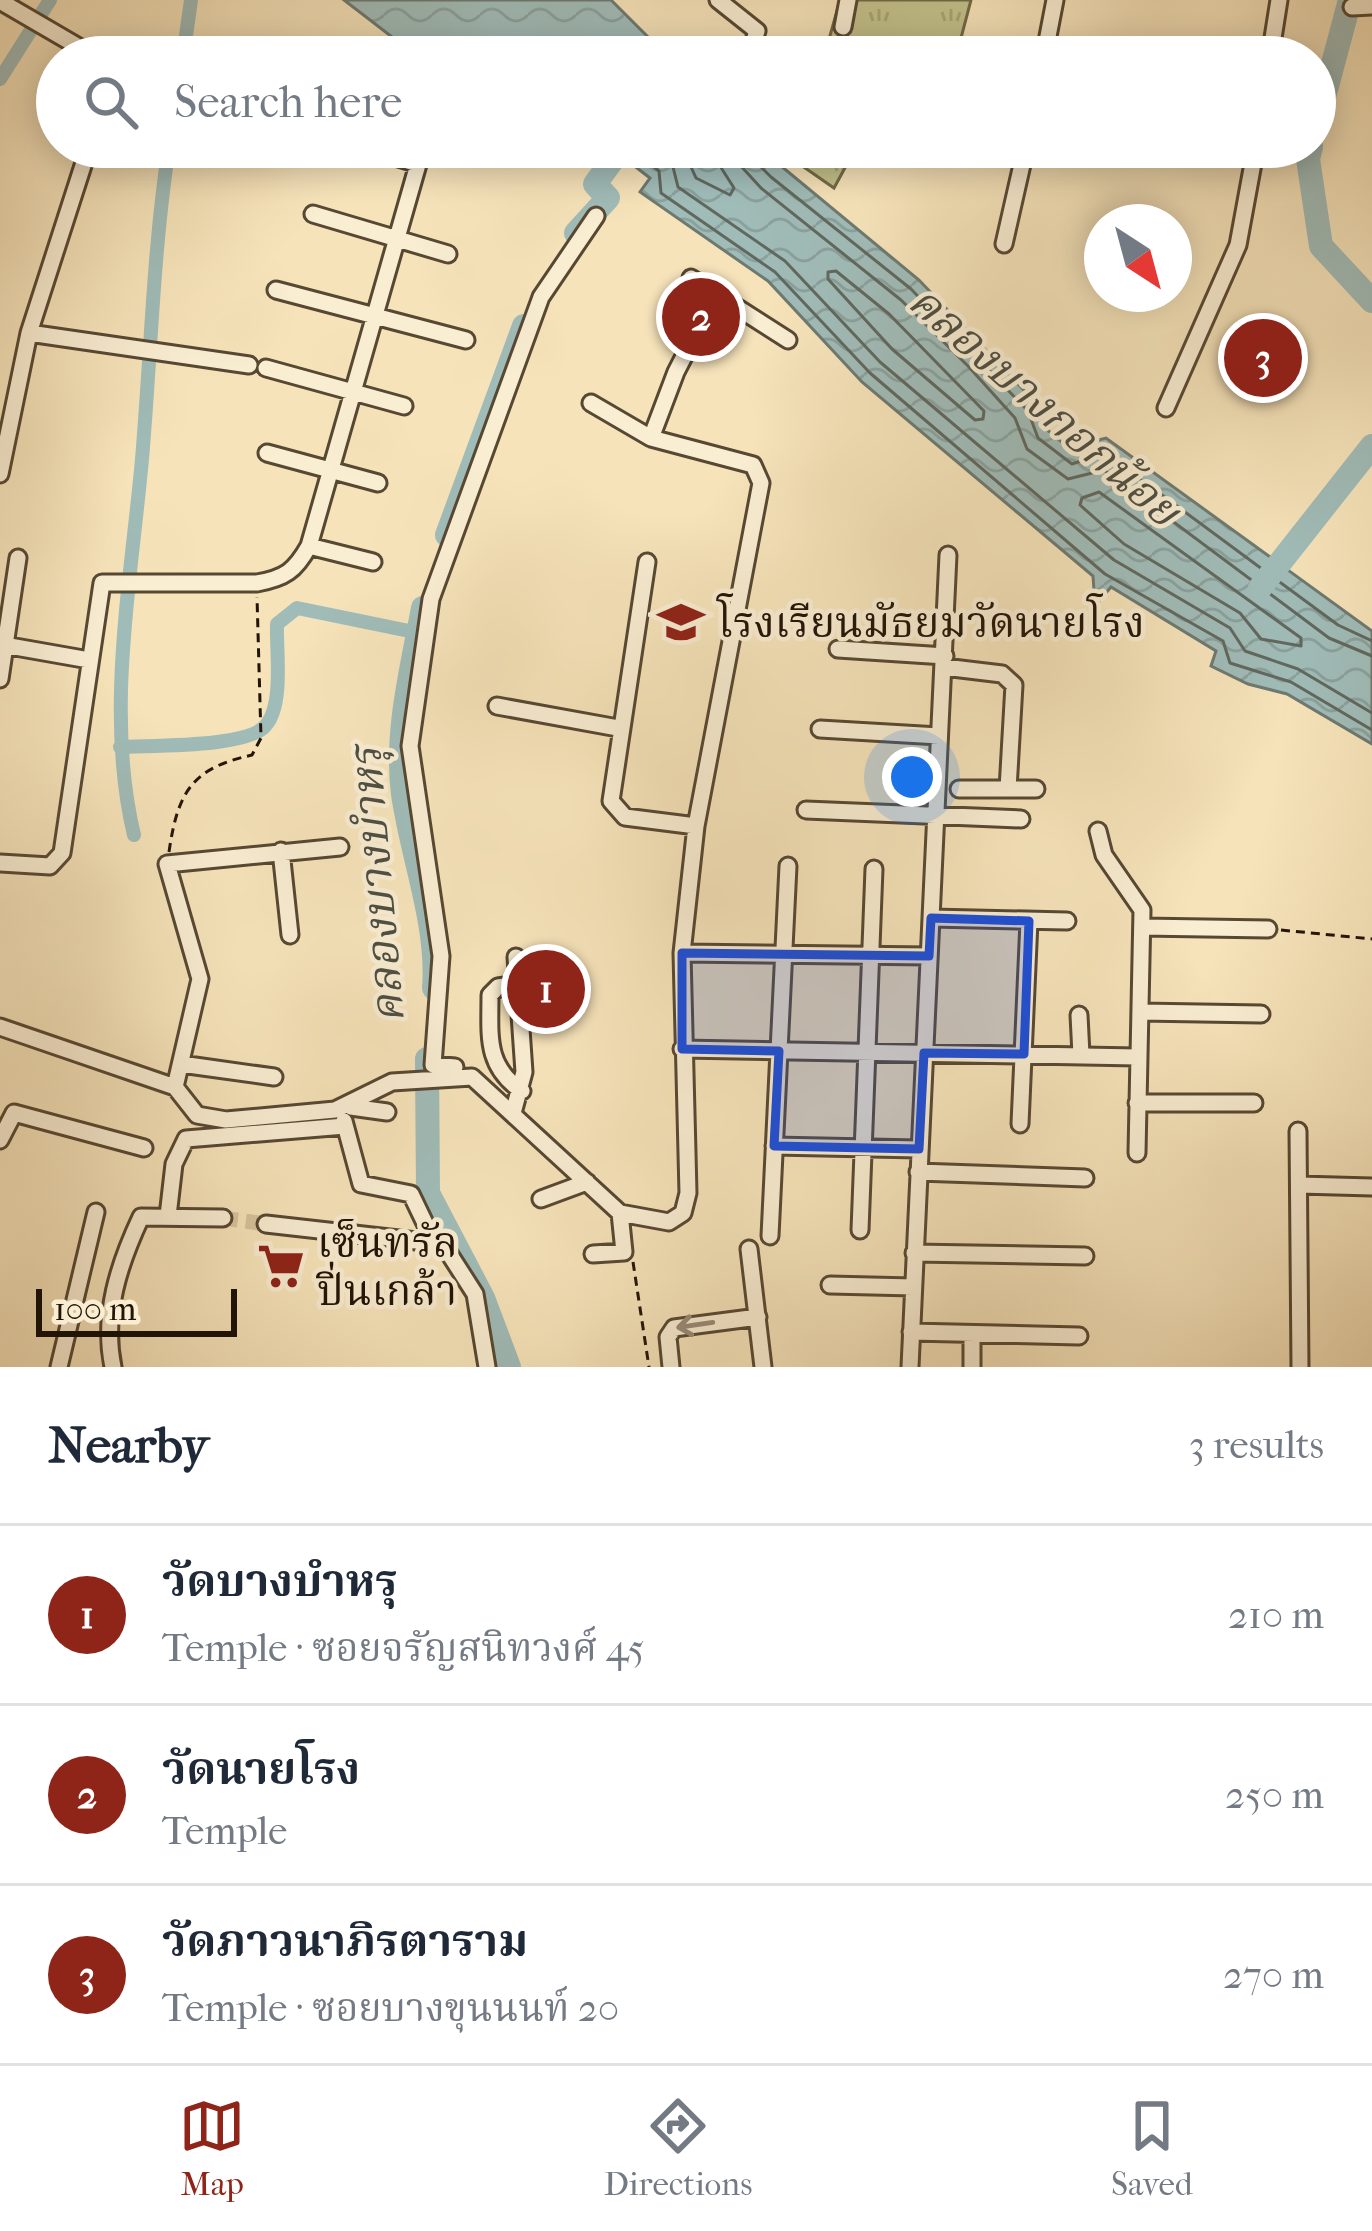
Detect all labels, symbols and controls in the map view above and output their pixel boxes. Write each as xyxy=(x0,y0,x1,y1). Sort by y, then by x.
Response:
search box xyxy=(36,36,1336,168)
icon: search xyxy=(78,69,144,135)
text: Search here xyxy=(174,76,402,129)
north arrow xyxy=(1084,204,1192,312)
pin: 2 xyxy=(662,272,740,362)
water label: คลองบางกอกน้อย xyxy=(898,274,1192,540)
pin: 3 xyxy=(1224,313,1302,403)
place label: โรงเรียนมัธยมวัดนายโรง xyxy=(716,593,1145,648)
school or university icon: โรงเรียนมัธยมวัดนายโรง xyxy=(656,597,706,647)
water label: คลองบางบำหรุ xyxy=(339,739,418,1026)
your location xyxy=(882,747,942,807)
pin: 1 xyxy=(507,944,585,1034)
place label: เซ็นทรัล ปิ่นเกล้า xyxy=(316,1219,458,1316)
supermarket icon: เซ็นทรัล ปิ่นเกล้า xyxy=(256,1241,306,1291)
scale bar xyxy=(36,1283,237,1336)
text: 100 m xyxy=(54,1290,137,1329)
one-way arrow xyxy=(676,1314,715,1337)
text: Nearby xyxy=(48,1415,209,1475)
text: 3 results xyxy=(1189,1422,1324,1468)
text: วัดบางบำหรุ xyxy=(162,1555,398,1608)
text: 1 xyxy=(80,1592,94,1638)
text: 210 m xyxy=(1228,1592,1324,1638)
text: Temple · ซอยจรัญสนิทวงศ์ 45 xyxy=(162,1625,645,1671)
text: วัดนายโรง xyxy=(162,1743,360,1796)
text: 2 xyxy=(77,1772,97,1818)
text: 250 m xyxy=(1225,1772,1324,1818)
text: Temple xyxy=(162,1808,287,1854)
text: วัดภาวนาภิรตาราม xyxy=(162,1915,528,1968)
text: 3 xyxy=(79,1952,95,1998)
text: 270 m xyxy=(1223,1952,1324,1998)
text: Temple · ซอยบางขุนนนท์ 20 xyxy=(162,1985,619,2031)
tab: Map xyxy=(179,2093,245,2204)
tab: Directions xyxy=(604,2093,752,2204)
tab: Saved xyxy=(1111,2093,1193,2204)

